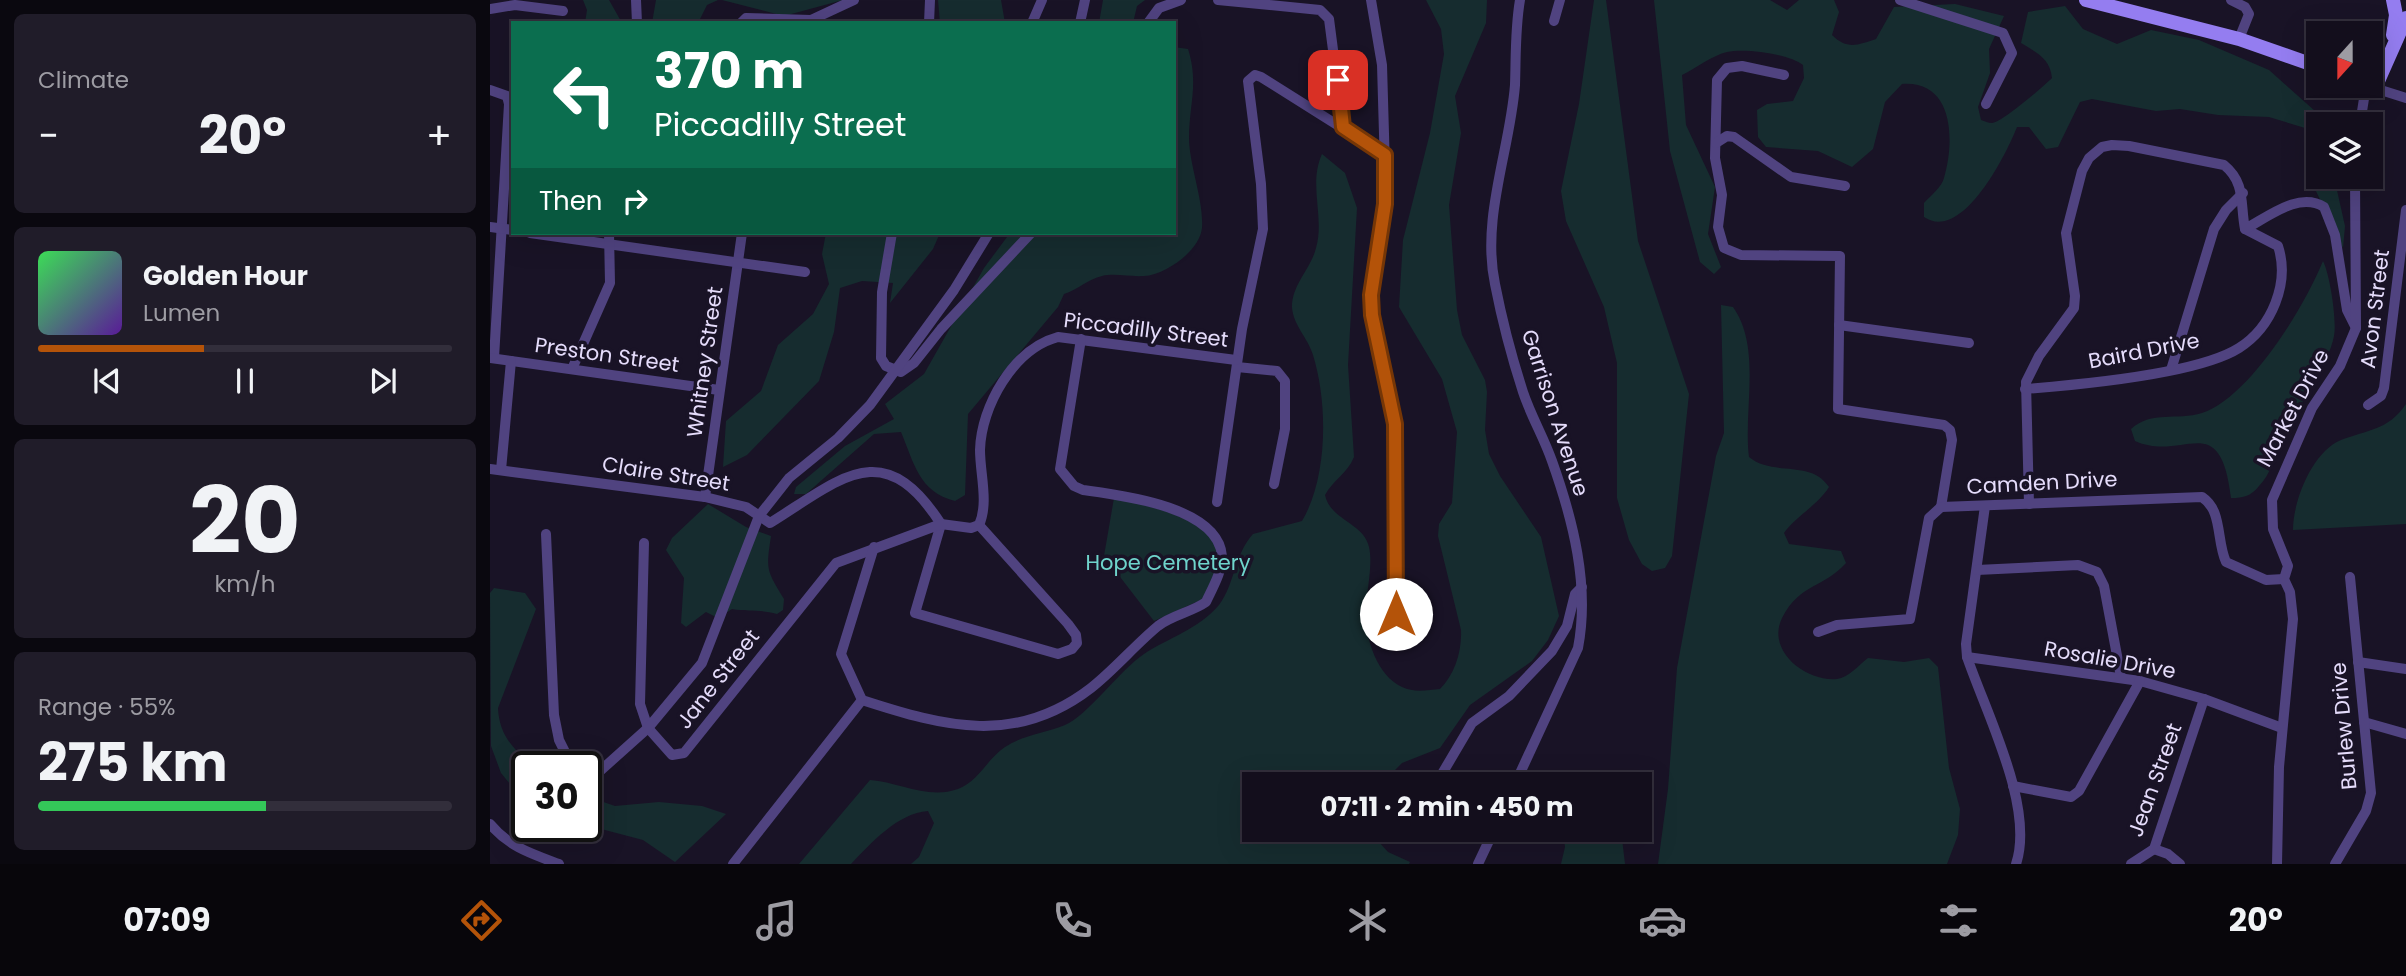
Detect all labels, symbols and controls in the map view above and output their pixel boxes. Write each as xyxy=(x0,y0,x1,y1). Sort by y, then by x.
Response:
north arrow xyxy=(2306,21,2384,98)
map controls xyxy=(2306,21,2383,189)
text: 370 m xyxy=(654,37,804,105)
icon: left xyxy=(539,49,630,140)
pin xyxy=(1308,50,1368,110)
icon: arrive xyxy=(1319,61,1357,99)
text: Climate xyxy=(38,64,129,96)
text: 20° xyxy=(199,99,286,172)
text: Piccadilly Street xyxy=(654,102,906,147)
text: − xyxy=(38,109,59,162)
text: + xyxy=(426,109,452,162)
button: layers xyxy=(2306,112,2383,189)
icon: right xyxy=(616,182,654,220)
text: Then xyxy=(539,183,602,219)
street label: Avon Street xyxy=(2353,248,2396,370)
text: Golden Hour xyxy=(143,258,308,294)
street label: Whitney Street xyxy=(680,285,729,439)
text: Lumen xyxy=(143,297,220,329)
street label: Piccadilly Street xyxy=(1062,305,1230,354)
street label: Garrison Avenue xyxy=(1515,326,1596,500)
street label: Baird Drive xyxy=(2086,326,2202,375)
street label: Preston Street xyxy=(533,330,681,379)
street label: Market Drive xyxy=(2249,344,2336,472)
icon: previous xyxy=(88,362,126,400)
icon: pause xyxy=(226,362,264,400)
icon: next xyxy=(364,362,402,400)
street label: Claire Street xyxy=(600,449,732,498)
text: 20 xyxy=(189,457,301,585)
street label: Camden Drive xyxy=(1966,464,2118,501)
park label: Hope Cemetery xyxy=(1086,548,1251,577)
text: km/h xyxy=(214,568,276,600)
position arrow xyxy=(1359,577,1433,651)
street label: Jane Street xyxy=(670,623,766,734)
street label: Rosalie Drive xyxy=(2042,634,2178,685)
street label: Burlew Drive xyxy=(2323,661,2364,791)
text: Range · 55% xyxy=(38,691,176,723)
street label: Jean Street xyxy=(2121,719,2188,841)
text: 275 km xyxy=(38,726,228,799)
speed limit sign: 30 xyxy=(511,751,602,842)
text: 07:11 · 2 min · 450 m xyxy=(1321,789,1573,825)
icon: directions xyxy=(457,896,506,945)
icon: music xyxy=(752,896,801,945)
icon: phone xyxy=(1048,896,1097,945)
icon: climate xyxy=(1343,896,1392,945)
icon: car xyxy=(1638,896,1687,945)
icon: filters xyxy=(1934,896,1983,945)
text: 07:09 xyxy=(123,897,211,942)
text: 20° xyxy=(2229,897,2283,942)

